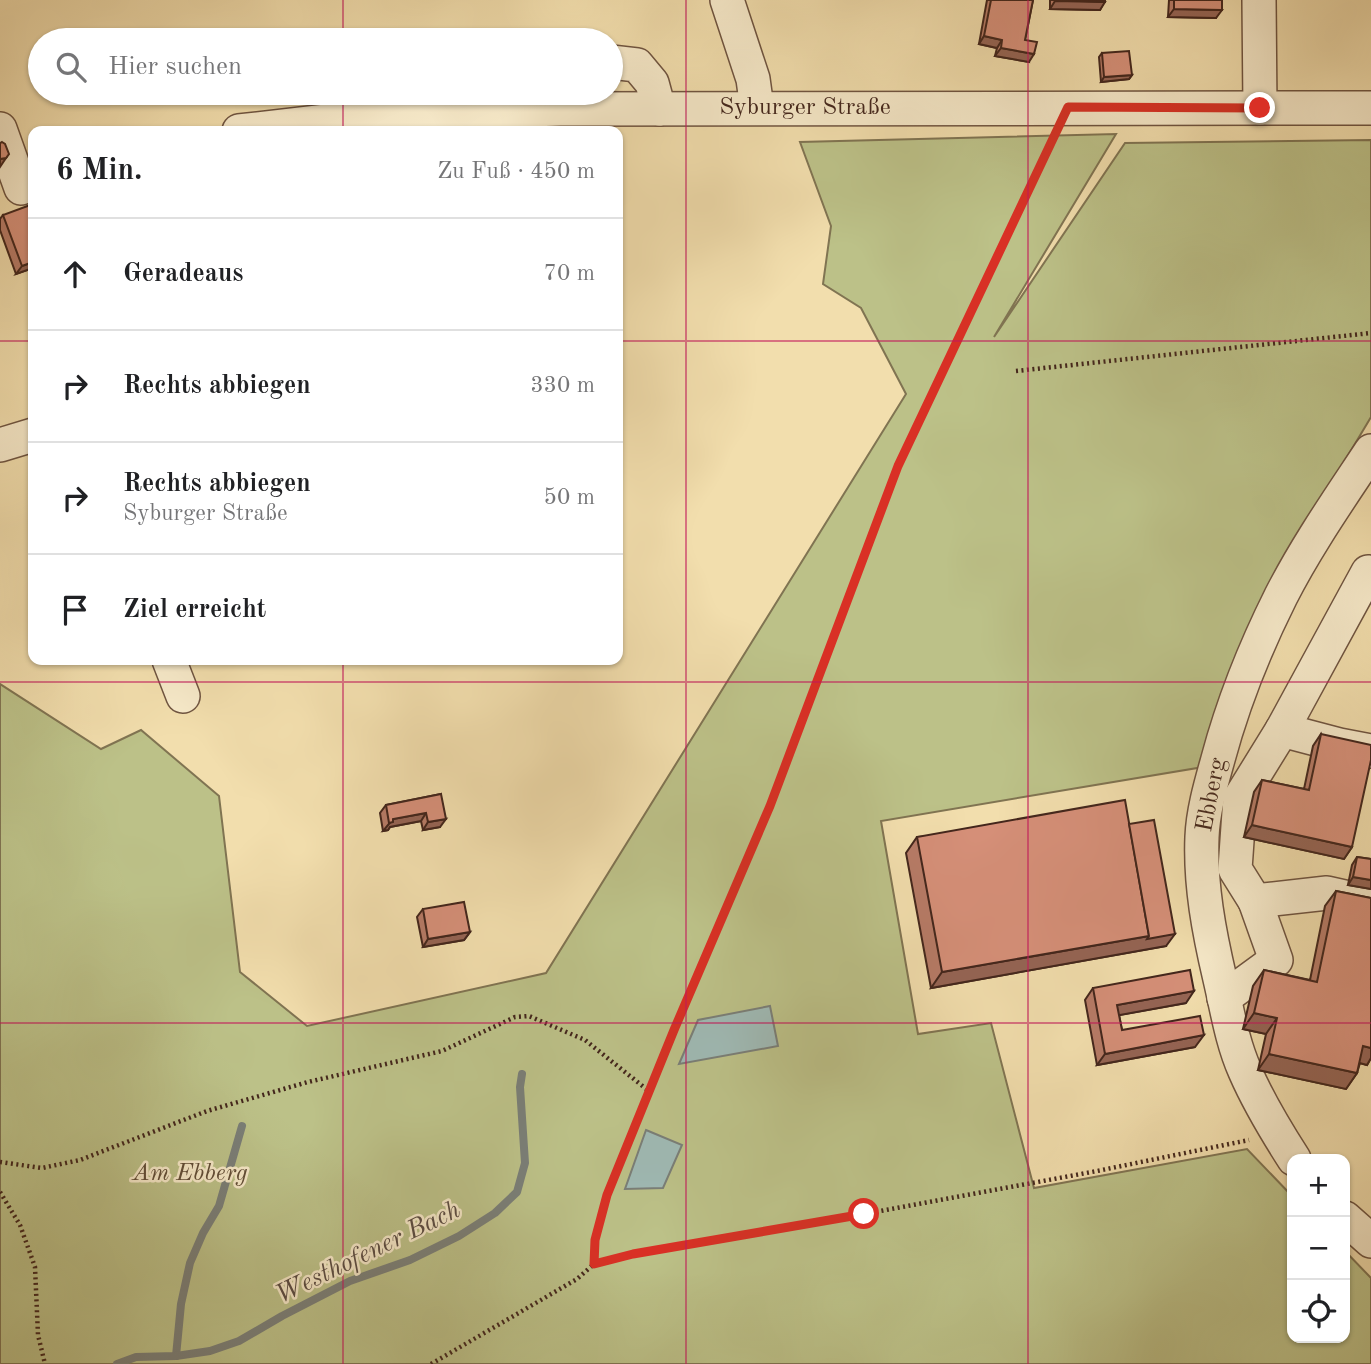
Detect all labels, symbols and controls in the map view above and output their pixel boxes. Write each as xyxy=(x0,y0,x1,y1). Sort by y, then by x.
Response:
search box xyxy=(28,28,623,105)
icon: search xyxy=(52,48,90,86)
text: Hier suchen xyxy=(108,54,242,80)
route end xyxy=(1244,92,1275,123)
street label: Syburger Straße xyxy=(719,96,891,120)
text: 6 Min. xyxy=(56,156,142,186)
text: Zu Fuß · 450 m xyxy=(437,160,595,183)
icon: ahead xyxy=(56,255,94,293)
text: Geradeaus xyxy=(123,261,243,287)
text: 70 m xyxy=(544,262,595,285)
icon: right xyxy=(56,367,94,405)
text: Rechts abbiegen xyxy=(123,373,311,399)
text: 330 m xyxy=(530,374,595,397)
text: Rechts abbiegen xyxy=(123,471,311,497)
icon: right xyxy=(56,479,94,517)
text: 50 m xyxy=(544,486,595,509)
text: Syburger Straße xyxy=(123,502,288,525)
icon: arrive xyxy=(56,591,94,629)
text: Ziel erreicht xyxy=(123,597,266,623)
street label: Ebberg xyxy=(1193,756,1231,834)
map controls xyxy=(1287,1154,1350,1343)
button: + xyxy=(1287,1154,1350,1217)
park label: Am Ebberg xyxy=(130,1162,248,1186)
water label: Westhofener Bach xyxy=(271,1197,465,1309)
route start xyxy=(848,1198,879,1229)
button: − xyxy=(1287,1217,1350,1280)
button: locate xyxy=(1287,1280,1350,1343)

